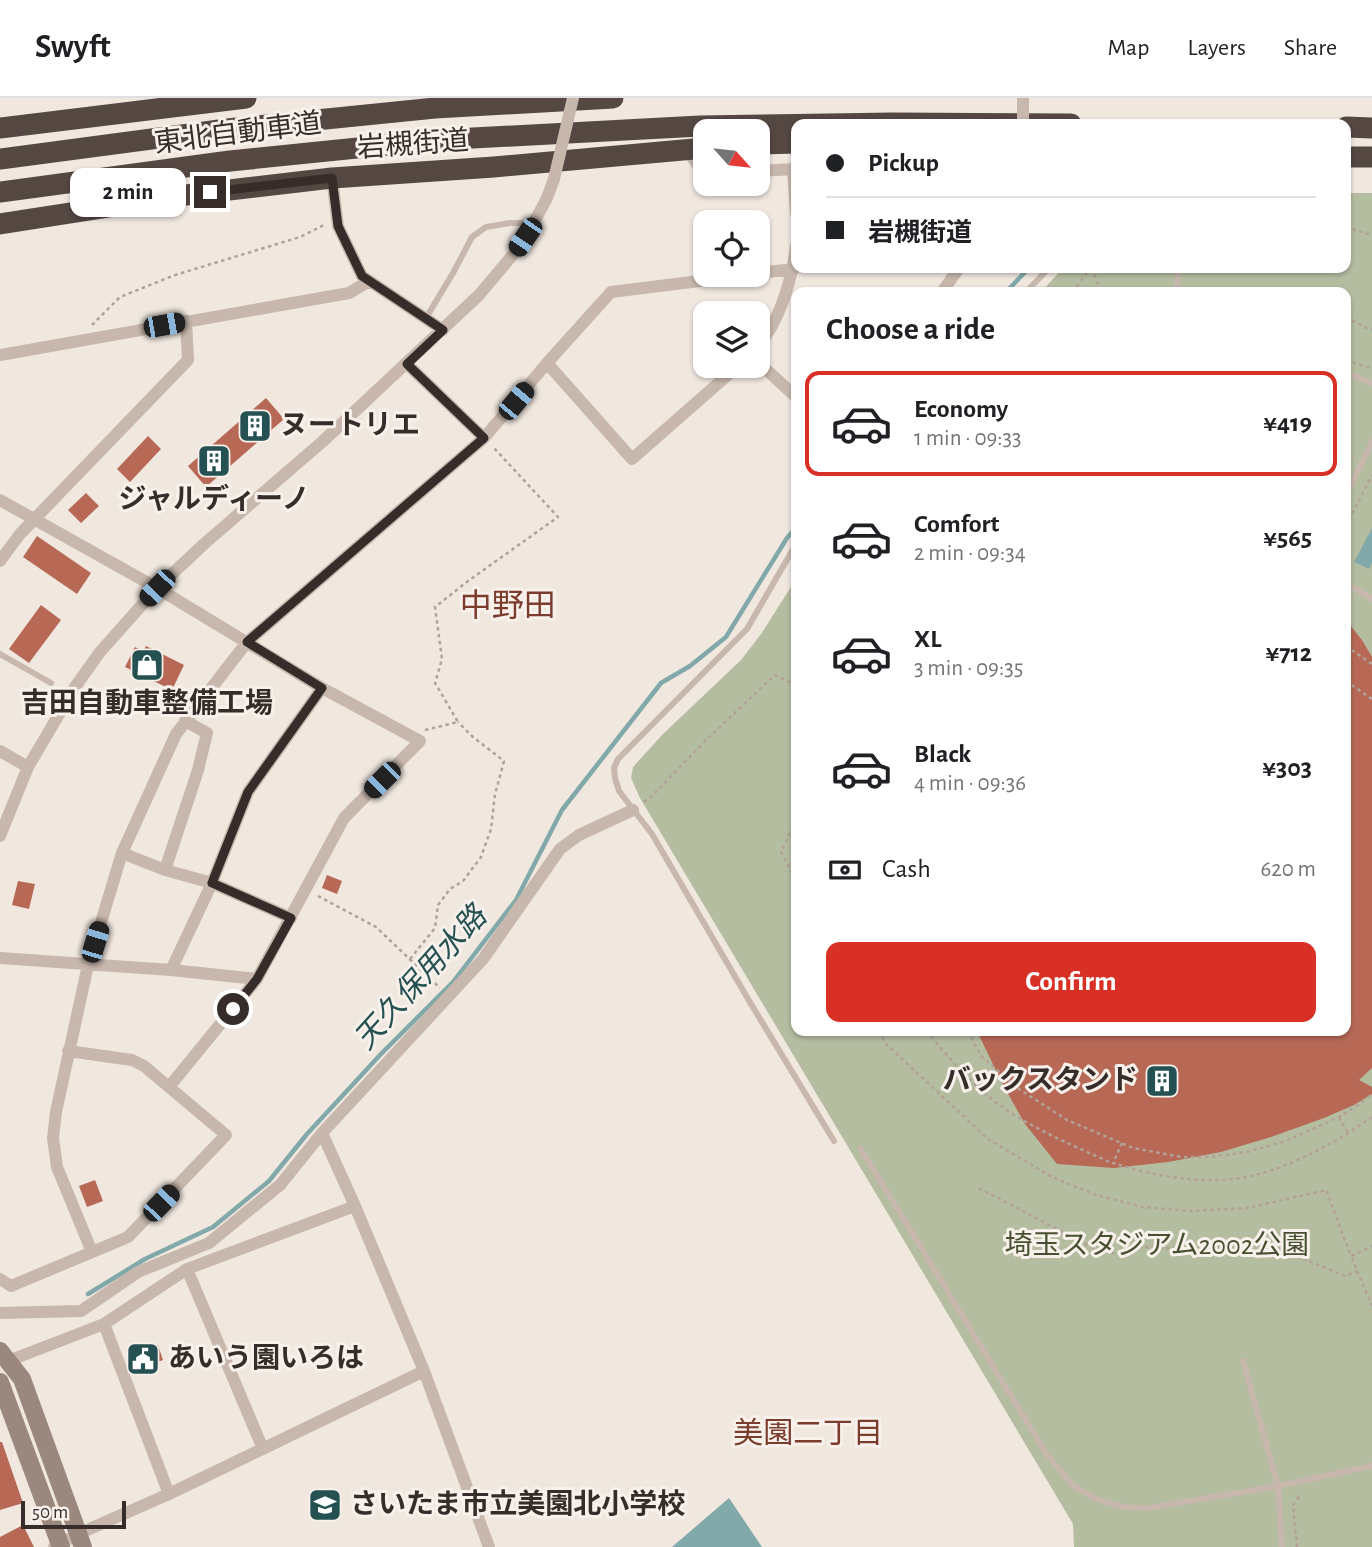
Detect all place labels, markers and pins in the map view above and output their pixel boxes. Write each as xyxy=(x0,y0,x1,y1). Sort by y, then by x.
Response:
building icon: ヌートリエ xyxy=(236,407,274,445)
place label: ヌートリエ xyxy=(280,411,420,440)
building icon: ジャルディーノ xyxy=(195,442,233,480)
place label: ジャルディーノ xyxy=(119,483,309,514)
shop icon: 吉田自動車整備工場 xyxy=(128,646,166,684)
place label: 吉田自動車整備工場 xyxy=(21,688,273,718)
building icon: バックスタンド xyxy=(1143,1062,1181,1100)
place label: バックスタンド xyxy=(943,1065,1138,1095)
public building icon: あいう園いろは xyxy=(124,1340,162,1378)
place label: あいう園いろは xyxy=(168,1344,364,1373)
school or university icon: さいたま市立美園北小学校 xyxy=(306,1486,344,1524)
place label: さいたま市立美園北小学校 xyxy=(350,1489,685,1519)

